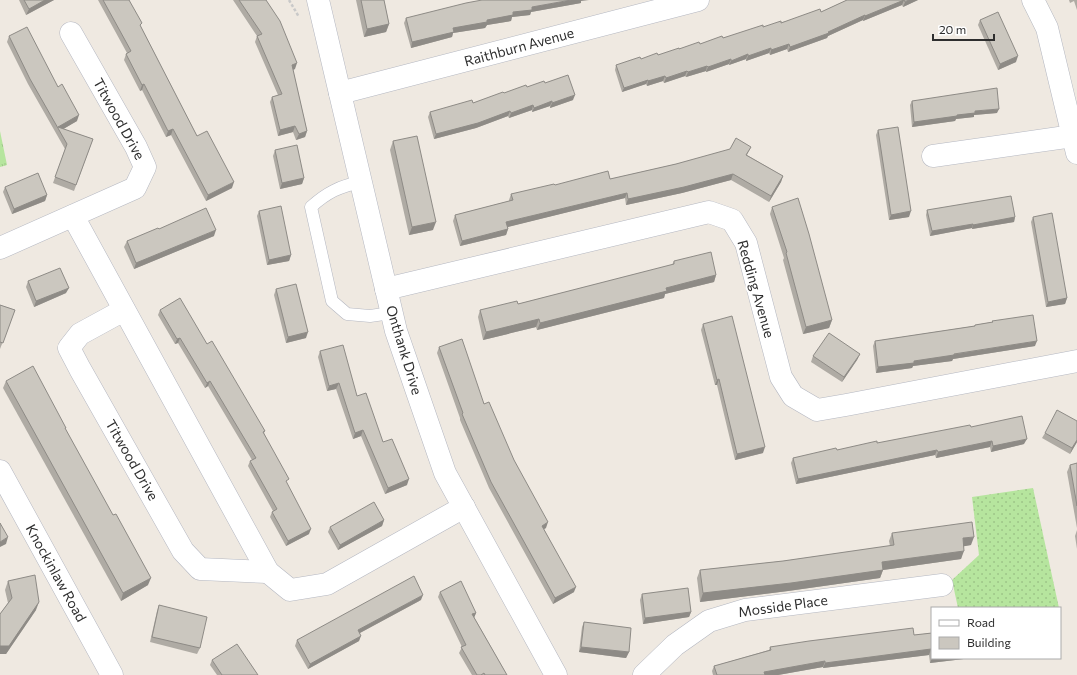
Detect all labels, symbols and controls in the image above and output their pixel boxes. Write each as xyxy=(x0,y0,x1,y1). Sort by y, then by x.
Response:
scale bar xyxy=(933,16,994,42)
text: 20 m xyxy=(939,22,966,36)
street label: Raithburn Avenue xyxy=(462,24,576,69)
street label: Titwood Drive xyxy=(90,75,149,162)
street label: Redding Avenue xyxy=(734,238,779,340)
street label: Onthank Drive xyxy=(383,303,426,397)
street label: Titwood Drive xyxy=(102,416,162,503)
street label: Knockinlaw Road xyxy=(23,521,90,625)
street label: Mosside Place xyxy=(737,591,829,620)
legend xyxy=(931,607,1061,659)
text: Road xyxy=(967,615,995,629)
text: Building xyxy=(967,635,1011,649)

